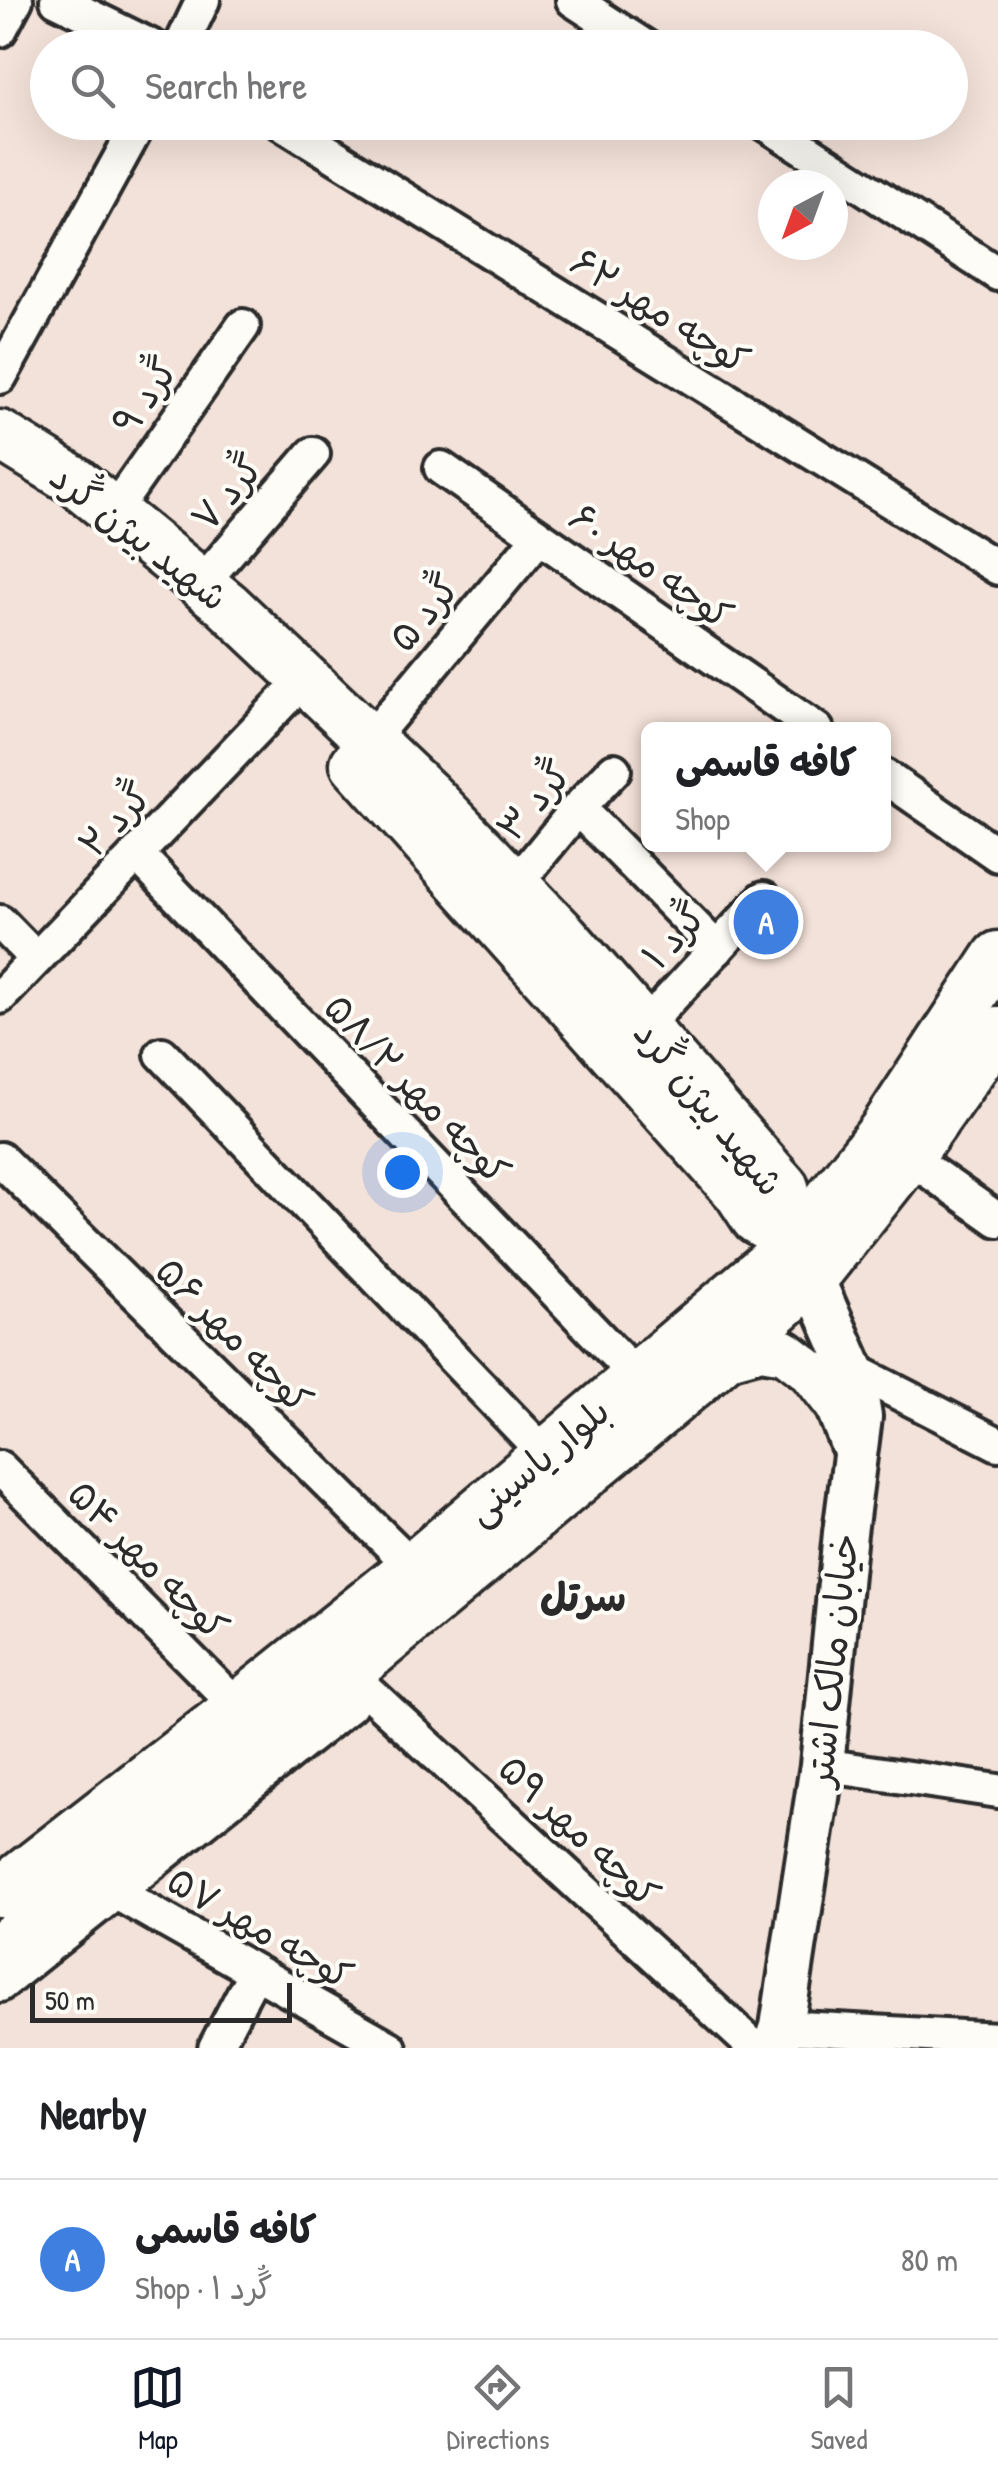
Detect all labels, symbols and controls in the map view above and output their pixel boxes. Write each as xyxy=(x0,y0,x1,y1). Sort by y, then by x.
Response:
search box xyxy=(30,30,968,140)
icon: search xyxy=(65,58,120,113)
text: Search here xyxy=(145,59,307,111)
north arrow xyxy=(758,170,848,260)
street label: کوچه مهر ۶۲ xyxy=(561,235,760,386)
street label: گُرد ۹ xyxy=(98,346,189,444)
street label: گُرد ۷ xyxy=(178,442,274,542)
street label: شهید بیژن گُرد xyxy=(40,450,240,622)
street label: کوچه مهر ۶۰ xyxy=(560,490,744,640)
street label: گُرد ۵ xyxy=(375,562,471,662)
popup xyxy=(641,722,891,852)
text: کافه قاسمی xyxy=(675,736,857,788)
street label: گُرد ۳ xyxy=(483,749,583,852)
street label: گُرد ۲ xyxy=(65,770,163,868)
text: Shop xyxy=(675,797,730,840)
pin: A xyxy=(734,884,798,960)
street label: گُرد ۱ xyxy=(629,890,717,980)
street label: کوچه مهر ۵۸/۲ xyxy=(313,981,522,1195)
street label: شهید بیژن گُرد xyxy=(623,1008,797,1206)
your location xyxy=(377,1147,428,1198)
street label: کوچه مهر ۵۶ xyxy=(145,1244,325,1424)
street label: بلوار یاسینی xyxy=(454,1385,620,1536)
street label: کوچه مهر ۵۴ xyxy=(57,1467,241,1651)
street label: خیابان مالک اشتر xyxy=(792,1531,870,1792)
district label: سرتل xyxy=(540,1569,626,1623)
street label: کوچه مهر ۵۹ xyxy=(488,1742,672,1919)
street label: کوچه مهر ۵۷ xyxy=(158,1853,363,2001)
scale bar xyxy=(30,1978,292,2022)
text: 50 m xyxy=(45,1981,95,2019)
text: Nearby xyxy=(40,2085,147,2142)
text: کافه قاسمی xyxy=(135,2203,317,2255)
text: A xyxy=(65,2238,80,2281)
text: 80 m xyxy=(901,2238,958,2281)
text: Shop · گُرد ۱ xyxy=(135,2266,273,2309)
tab: Map xyxy=(130,2360,185,2458)
tab: Directions xyxy=(446,2360,549,2458)
tab: Saved xyxy=(810,2360,868,2458)

